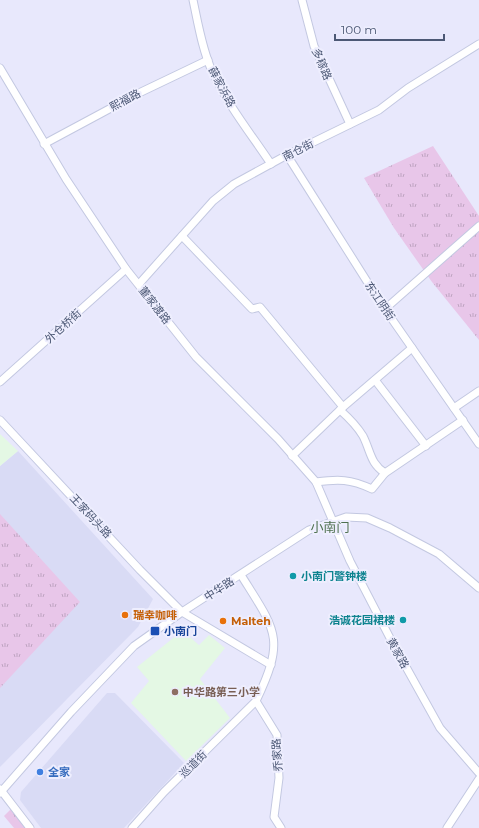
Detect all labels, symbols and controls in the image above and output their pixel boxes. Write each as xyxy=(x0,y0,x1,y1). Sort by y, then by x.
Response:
scale bar xyxy=(335,16,444,42)
text: 100 m xyxy=(341,22,377,37)
street label: 多稼路 xyxy=(309,46,335,82)
street label: 薛家浜路 xyxy=(205,64,239,110)
street label: 熙福路 xyxy=(107,86,143,114)
street label: 南仓街 xyxy=(280,136,316,164)
street label: 东江阴街 xyxy=(362,279,398,323)
street label: 董家渡路 xyxy=(136,283,174,327)
street label: 外仓桥街 xyxy=(42,306,84,346)
street label: 王家码头路 xyxy=(67,491,115,541)
district label: 小南门 xyxy=(310,519,350,535)
place label: 小南门警钟楼 xyxy=(301,569,367,583)
marker: 小南门警钟楼 xyxy=(288,571,298,581)
street label: 中华路 xyxy=(201,574,237,604)
place label: 瑞幸咖啡 xyxy=(133,608,177,622)
marker: 瑞幸咖啡 xyxy=(120,610,130,620)
place label: 浩诚花园裙楼 xyxy=(329,613,395,627)
place label: Malteh xyxy=(231,614,271,628)
marker: 浩诚花园裙楼 xyxy=(398,615,408,625)
marker: Malteh xyxy=(218,616,228,626)
place label: 小南门 xyxy=(164,624,197,638)
marker: 小南门 xyxy=(149,625,161,637)
street label: 黄家路 xyxy=(384,635,412,671)
place label: 中华路第三小学 xyxy=(183,685,260,699)
marker: 中华路第三小学 xyxy=(170,687,180,697)
street label: 乔家路 xyxy=(269,738,285,772)
street label: 巡道街 xyxy=(176,747,210,781)
place label: 全家 xyxy=(48,765,70,779)
marker: 全家 xyxy=(35,767,45,777)

